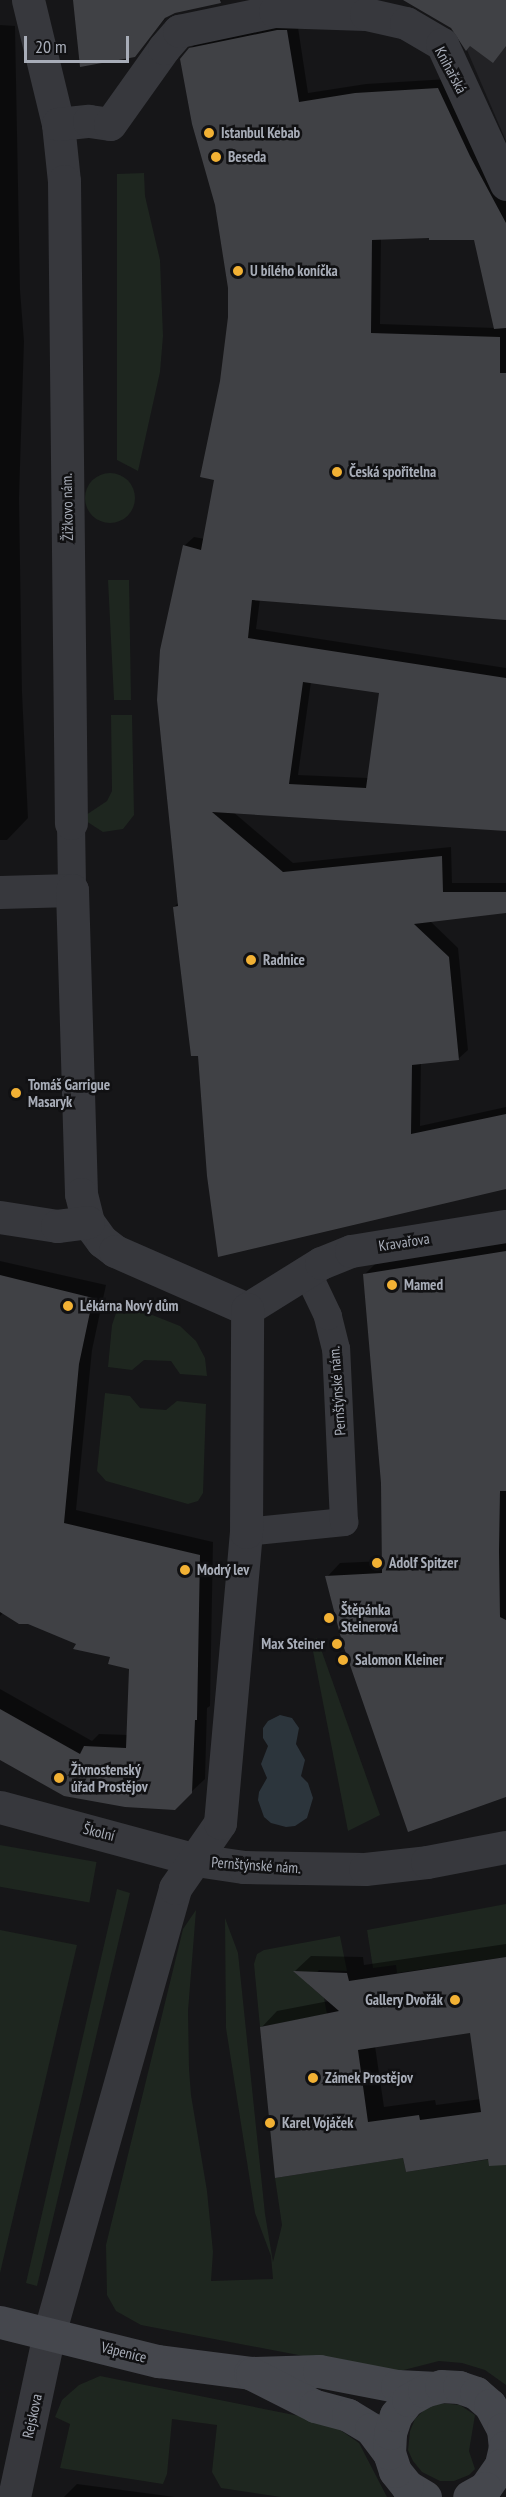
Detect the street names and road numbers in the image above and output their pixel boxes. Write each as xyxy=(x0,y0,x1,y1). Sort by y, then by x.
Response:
street label: Knihařská xyxy=(431,43,471,97)
street label: Žižkovo nám. xyxy=(57,473,77,541)
street label: Kravařova xyxy=(377,1229,431,1255)
street label: Pernštýnské nám. xyxy=(325,1346,349,1436)
street label: Školní xyxy=(81,1819,117,1845)
street label: Pernštýnské nám. xyxy=(211,1853,301,1877)
street label: Vápenice xyxy=(99,2338,149,2366)
street label: Rejskova xyxy=(19,2392,45,2440)

